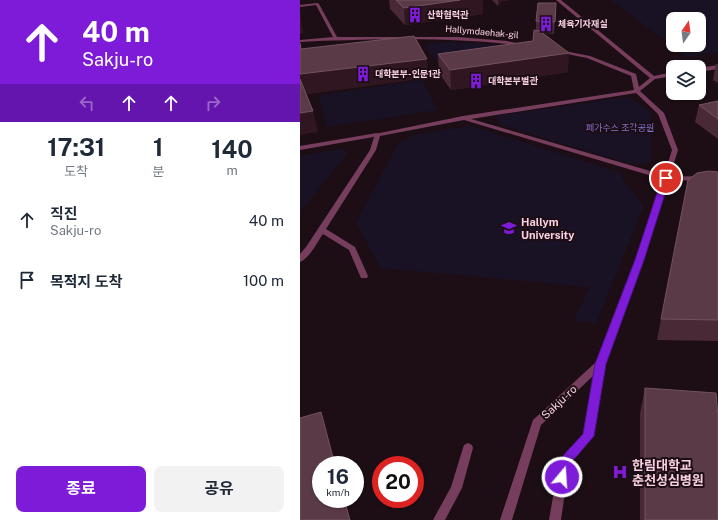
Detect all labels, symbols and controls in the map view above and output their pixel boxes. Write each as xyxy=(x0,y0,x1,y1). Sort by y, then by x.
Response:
building icon: 산학협력관 xyxy=(406,6,424,24)
place label: 산학협력관 xyxy=(427,9,469,20)
north arrow xyxy=(666,12,706,52)
map controls xyxy=(666,12,706,100)
text: 40 m xyxy=(82,15,150,48)
building icon: 체육기자재실 xyxy=(537,15,555,33)
icon: ahead xyxy=(16,16,68,68)
place label: 체육기자재실 xyxy=(558,18,608,29)
street label: Hallymdaehak-gil xyxy=(445,23,520,40)
text: Sakju-ro xyxy=(82,49,153,70)
button: layers xyxy=(666,60,706,100)
building icon: 대학본부-인문1관 xyxy=(354,65,372,83)
place label: 대학본부-인문1관 xyxy=(375,68,441,79)
building icon: 대학본부별관 xyxy=(467,72,485,90)
place label: 대학본부별관 xyxy=(488,75,538,86)
icon: left xyxy=(76,92,98,114)
icon: ahead xyxy=(118,92,140,114)
icon: ahead xyxy=(160,92,182,114)
icon: right xyxy=(202,92,224,114)
park label: 페가수스 조각공원 xyxy=(586,122,654,133)
text: 17:31 xyxy=(47,133,105,161)
text: 1 xyxy=(153,133,163,161)
text: 140 xyxy=(211,135,253,163)
pin xyxy=(649,161,683,195)
text: m xyxy=(226,163,238,178)
text: 도착 xyxy=(64,164,88,179)
text: 분 xyxy=(152,164,164,179)
icon: arrive xyxy=(655,167,677,189)
text: 직진 xyxy=(50,205,78,222)
icon: ahead xyxy=(16,209,38,231)
text: 40 m xyxy=(249,212,284,229)
place label: Hallym University xyxy=(521,216,575,241)
school or university icon: Hallym University xyxy=(500,219,518,237)
text: Sakju-ro xyxy=(50,223,101,238)
icon: arrive xyxy=(16,269,38,291)
text: 100 m xyxy=(243,272,284,289)
text: 목적지 도착 xyxy=(50,273,122,290)
street label: Sakju-ro xyxy=(539,383,579,421)
speed limit sign: 20 xyxy=(372,456,424,508)
position arrow xyxy=(541,456,583,498)
place label: 한림대학교 춘천성심병원 xyxy=(632,458,704,488)
hospital icon: 한림대학교 춘천성심병원 xyxy=(611,463,629,481)
text: 16 xyxy=(327,465,349,489)
button: 종료 xyxy=(16,466,146,512)
button: 공유 xyxy=(154,466,284,512)
text: km/h xyxy=(326,486,350,498)

